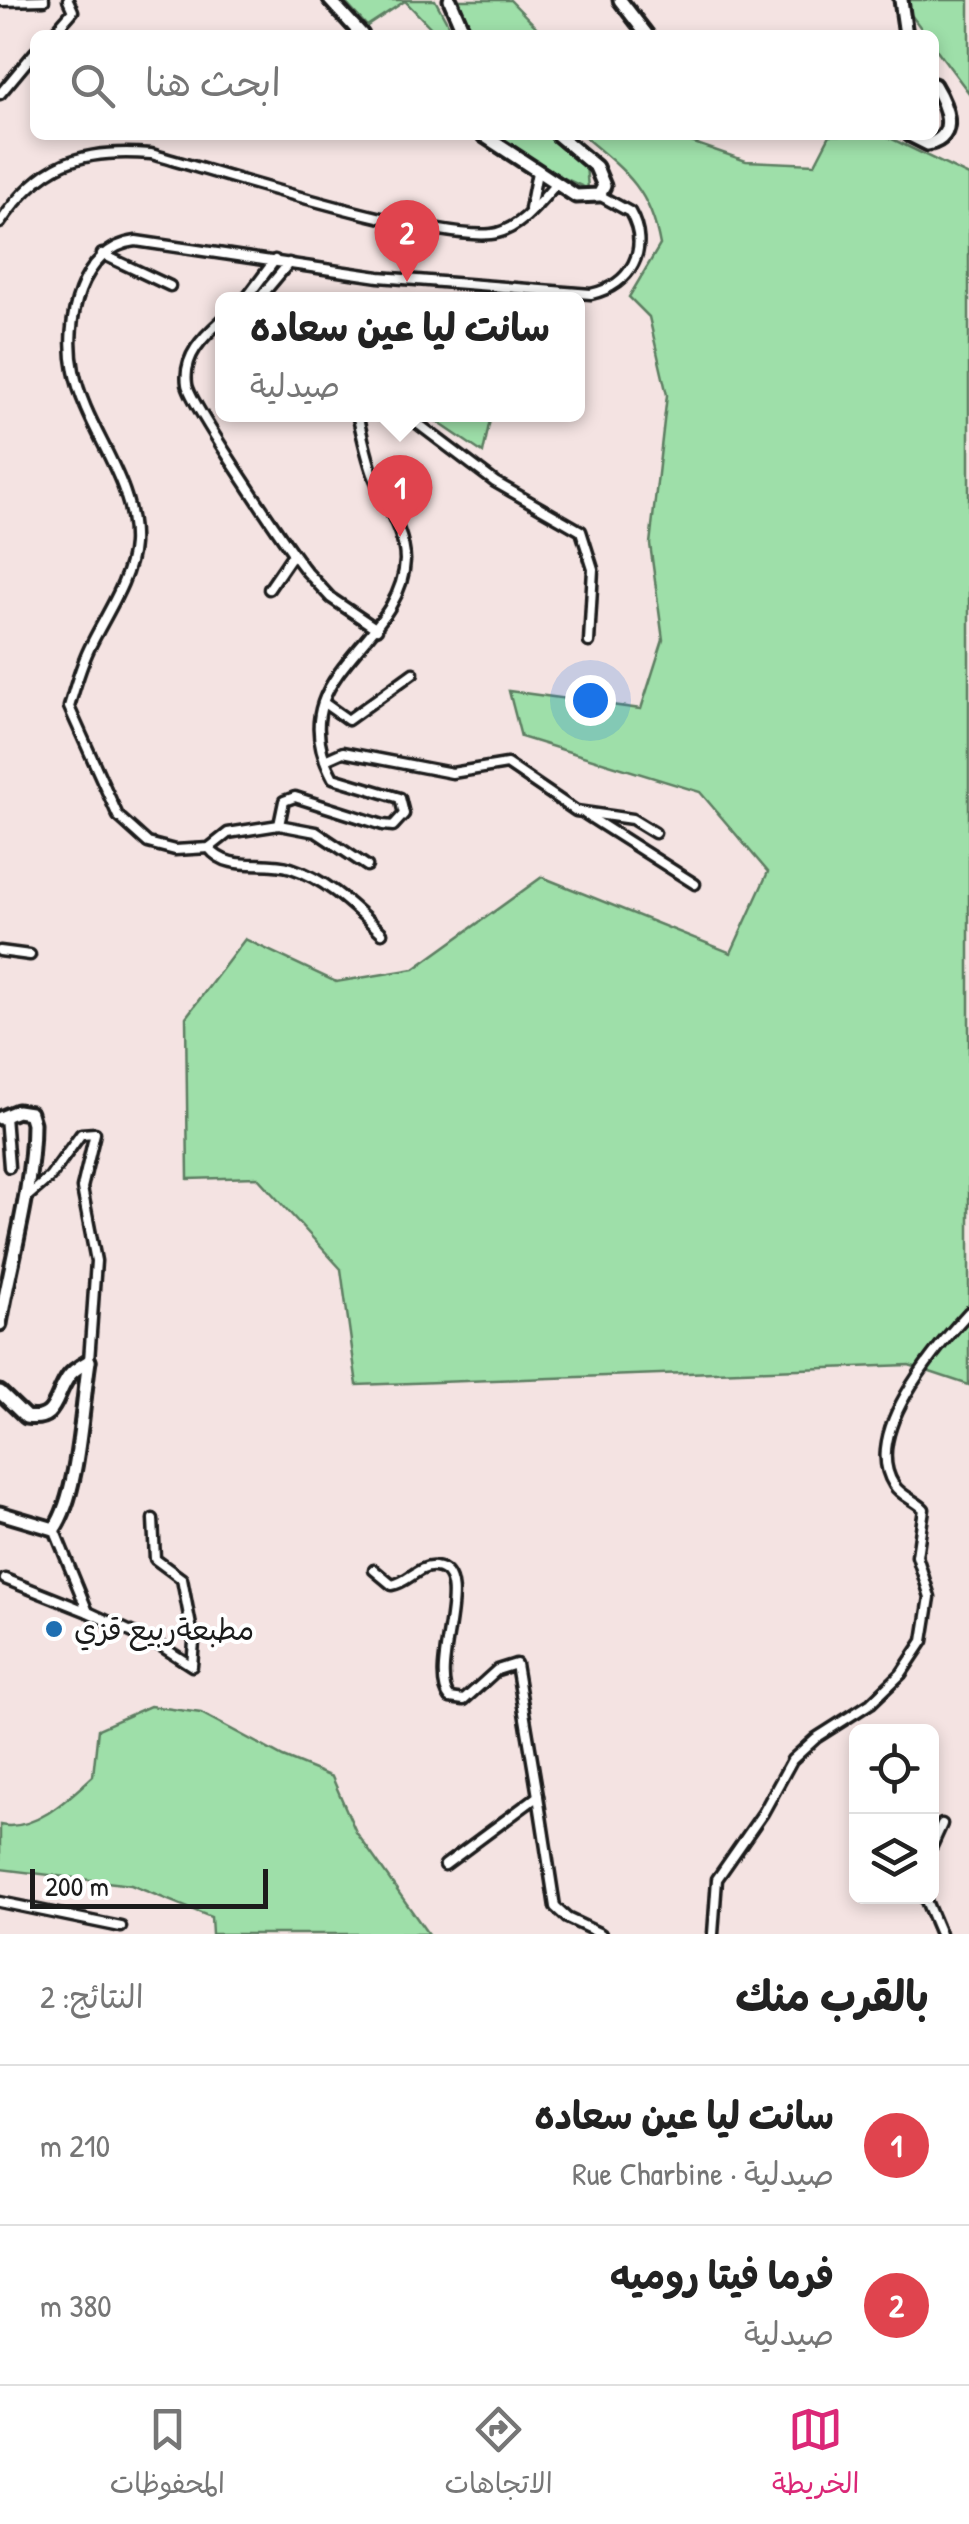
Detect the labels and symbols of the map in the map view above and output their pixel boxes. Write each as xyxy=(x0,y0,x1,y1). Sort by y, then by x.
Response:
pin: 2 xyxy=(374,200,440,282)
pin: 1 xyxy=(368,454,432,537)
your location xyxy=(565,675,616,726)
place label: مطبعةربيع قزي xyxy=(74,1609,254,1651)
marker: مطبعةربيع قزي xyxy=(43,1618,65,1640)
scale bar xyxy=(30,1864,268,1908)

